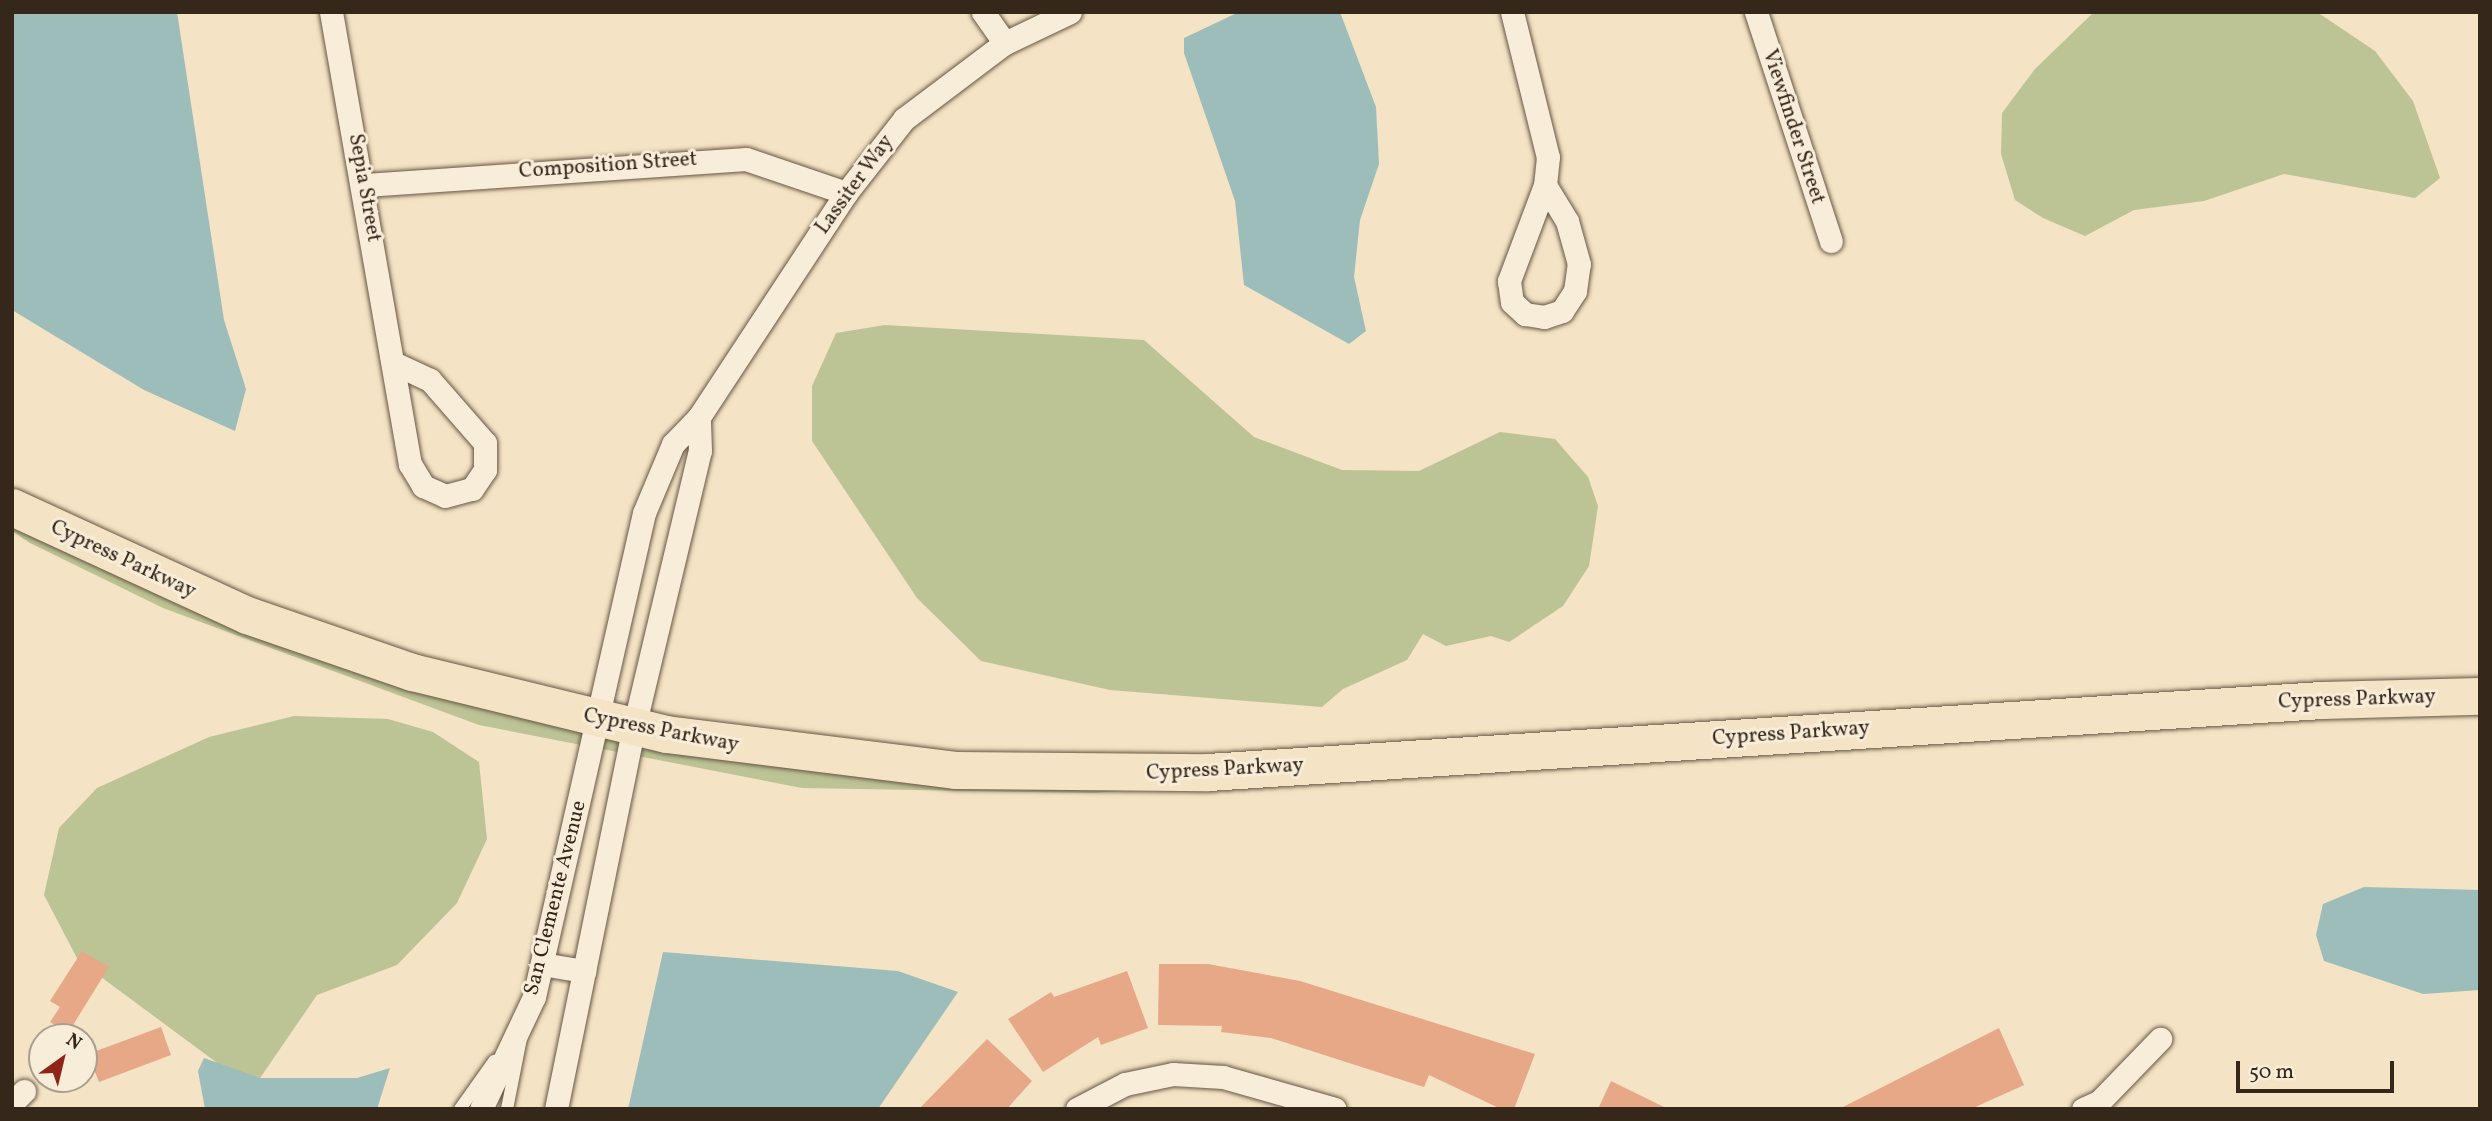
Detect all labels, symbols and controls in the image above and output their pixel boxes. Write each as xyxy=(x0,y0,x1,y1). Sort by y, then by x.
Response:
street label: Viewfinder Street xyxy=(1756,46,1830,208)
street label: Lassiter Way xyxy=(810,130,900,240)
street label: Sepia Street xyxy=(342,132,386,244)
street label: Composition Street xyxy=(518,147,698,185)
street label: Cypress Parkway xyxy=(46,515,200,605)
street label: Cypress Parkway xyxy=(2278,685,2436,715)
street label: Cypress Parkway xyxy=(581,704,741,758)
street label: Cypress Parkway xyxy=(1712,716,1870,752)
street label: Cypress Parkway xyxy=(1146,753,1304,787)
street label: San Clemente Avenue xyxy=(520,798,592,998)
north arrow xyxy=(28,1023,98,1093)
text: N xyxy=(61,1028,87,1057)
scale bar xyxy=(2240,1048,2398,1092)
text: 50 m xyxy=(2249,1058,2294,1087)

